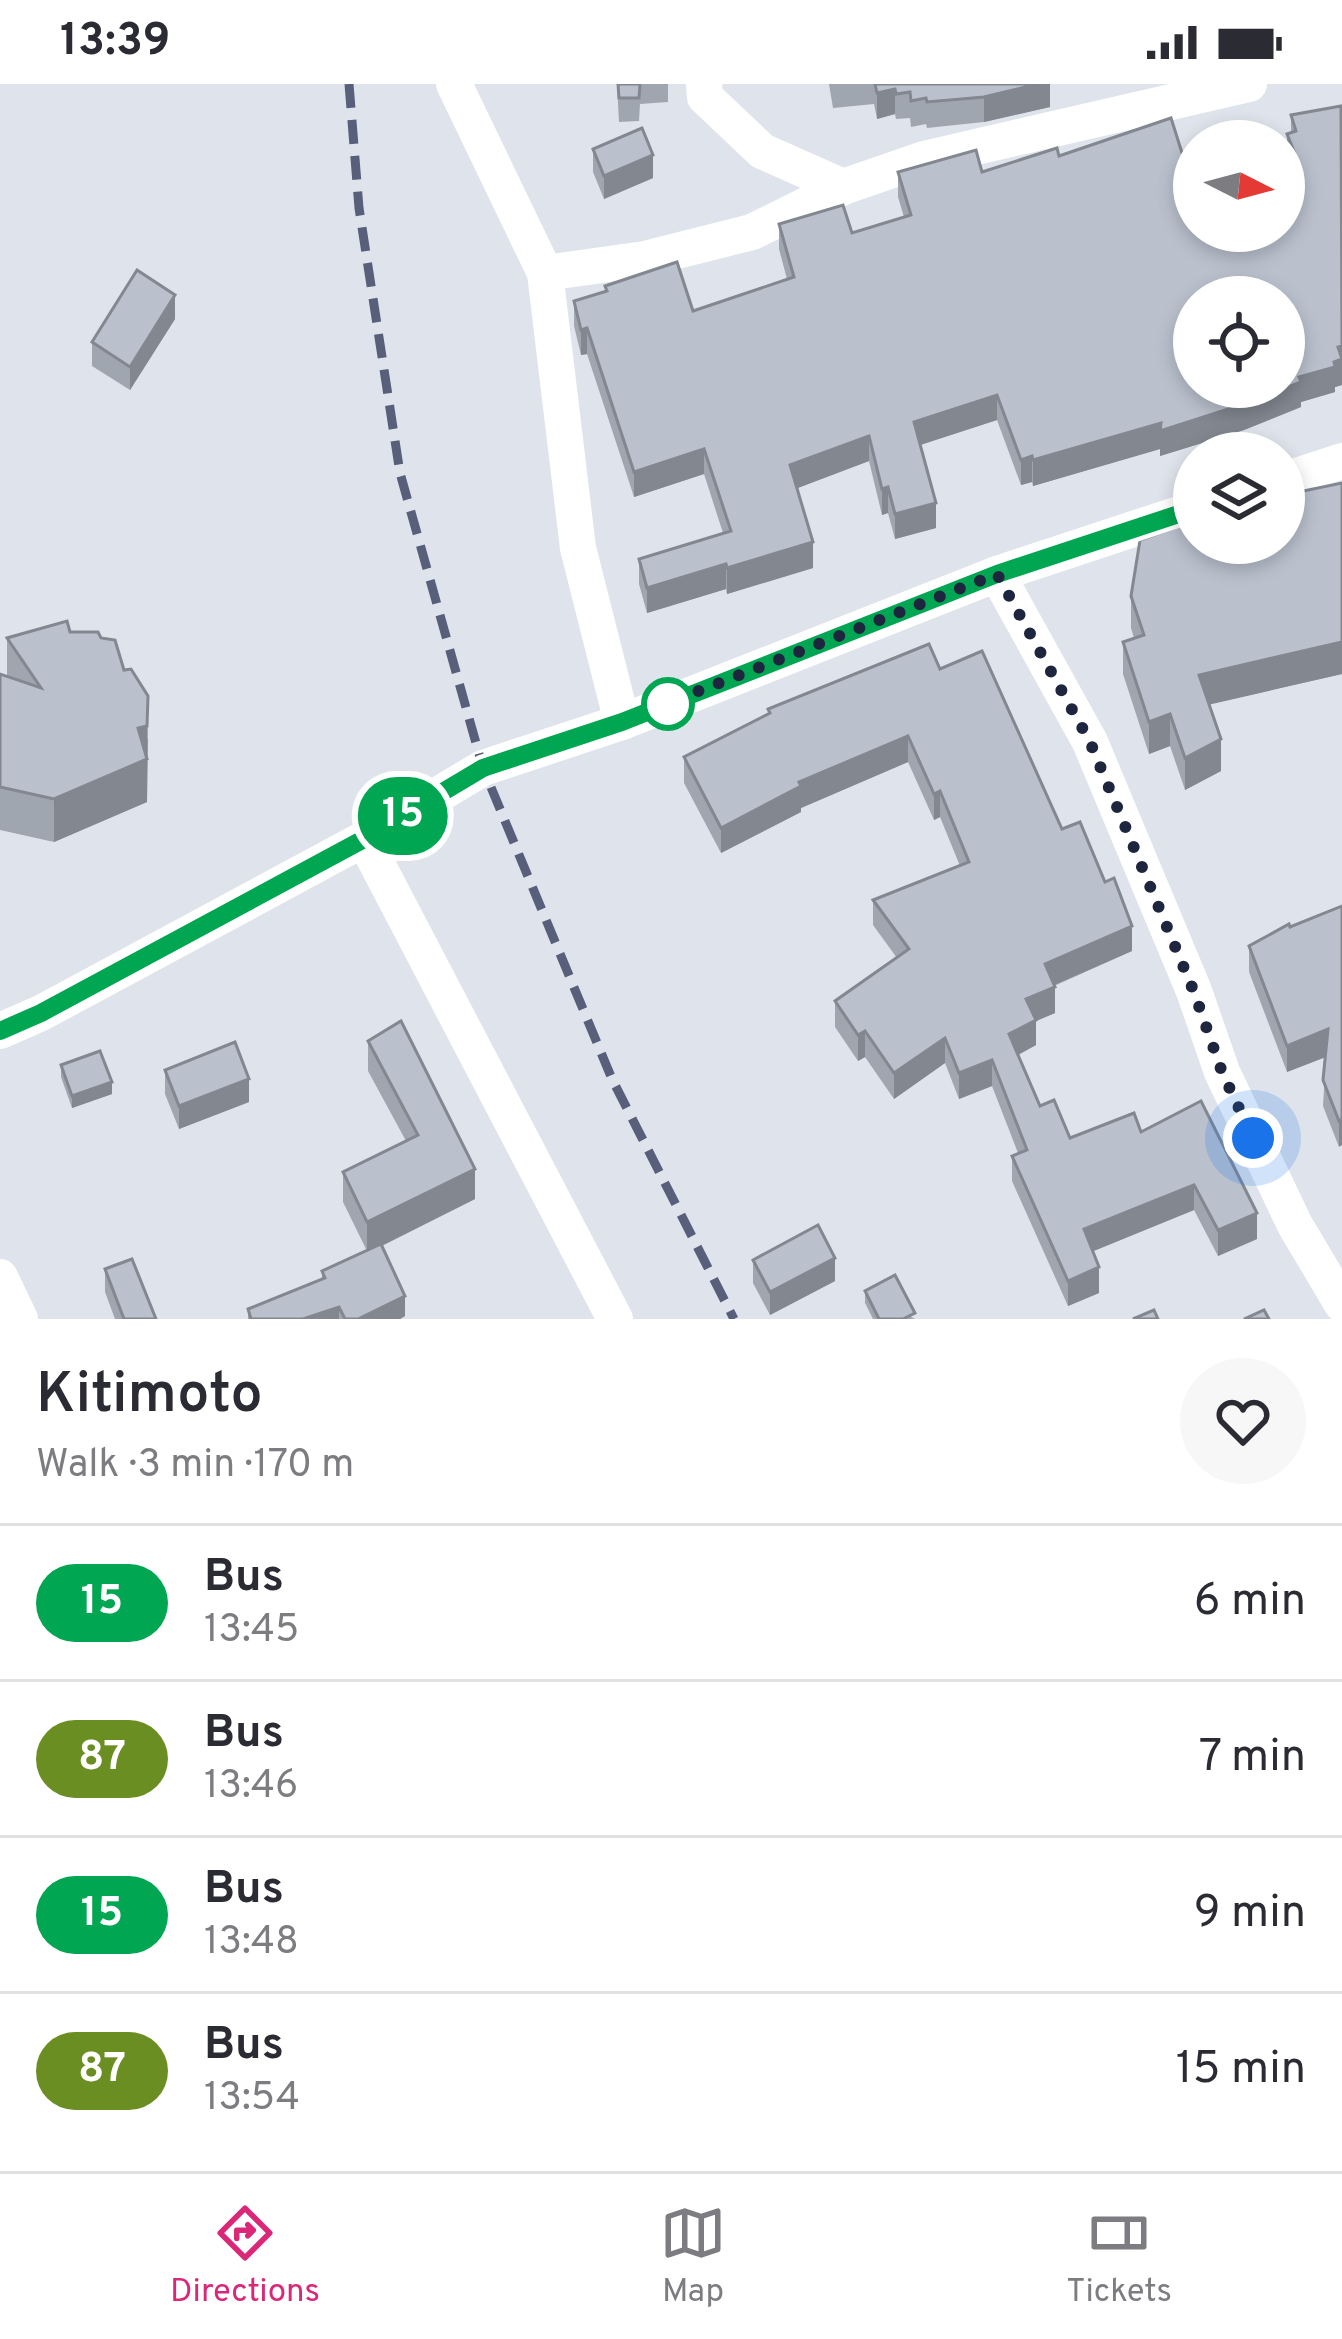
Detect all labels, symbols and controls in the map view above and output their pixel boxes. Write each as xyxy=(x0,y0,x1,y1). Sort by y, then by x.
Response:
text: 13:39 xyxy=(60,14,171,71)
north arrow xyxy=(1173,120,1305,252)
map controls xyxy=(1173,120,1305,564)
button: locate xyxy=(1173,276,1305,408)
button: layers xyxy=(1173,432,1305,564)
unlabelled marker xyxy=(643,679,693,729)
line badge: 15 xyxy=(349,777,457,855)
text: 15 xyxy=(382,789,424,842)
your location xyxy=(1223,1108,1283,1168)
button: heart xyxy=(1180,1358,1306,1484)
text: Kitimoto xyxy=(36,1361,263,1433)
text: Walk · 3 min · 170 m xyxy=(36,1442,354,1491)
text: Bus xyxy=(204,1550,284,1607)
text: 6 min xyxy=(1194,1574,1306,1631)
text: 15 xyxy=(81,1576,123,1629)
text: 13:45 xyxy=(204,1607,299,1656)
text: Bus xyxy=(204,1706,284,1763)
text: 7 min xyxy=(1199,1730,1306,1787)
text: 87 xyxy=(78,1732,126,1785)
text: 13:46 xyxy=(204,1763,298,1812)
text: Bus xyxy=(204,1862,284,1919)
text: 9 min xyxy=(1194,1886,1306,1943)
text: 15 xyxy=(81,1888,123,1941)
text: 13:48 xyxy=(204,1919,299,1968)
text: Bus xyxy=(204,2018,284,2075)
text: 15 min xyxy=(1176,2042,1306,2099)
text: 87 xyxy=(78,2044,126,2097)
text: 13:54 xyxy=(204,2075,300,2124)
tab: Directions xyxy=(170,2200,320,2314)
tab: Map xyxy=(660,2200,726,2314)
tab: Tickets xyxy=(1066,2200,1172,2314)

